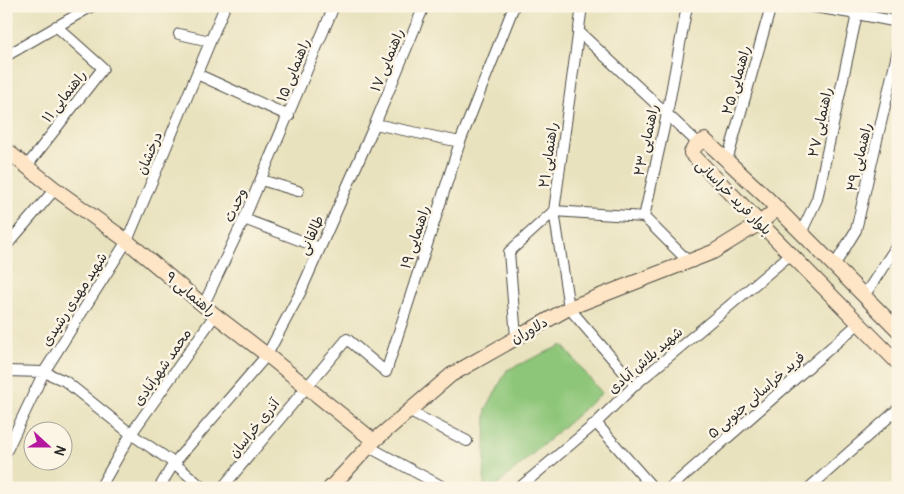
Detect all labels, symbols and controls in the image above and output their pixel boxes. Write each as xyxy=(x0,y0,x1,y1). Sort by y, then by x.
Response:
street label: راهنمایی ۱۷ xyxy=(367,26,408,94)
street label: راهنمایی ۱۵ xyxy=(273,36,314,104)
street label: راهنمایی ۲۵ xyxy=(719,44,754,117)
street label: راهنمایی ۱۱ xyxy=(39,67,90,126)
street label: راهنمایی ۲۷ xyxy=(805,85,836,159)
street label: راهنمایی ۲۳ xyxy=(631,103,662,177)
street label: راهنمایی ۲۱ xyxy=(535,121,562,189)
street label: راهنمایی ۲۹ xyxy=(843,121,876,193)
street label: درخشان xyxy=(133,129,166,177)
street label: بلوار فرید خراسانی xyxy=(692,156,775,239)
street label: وحدت xyxy=(220,186,250,225)
street label: راهنمایی ۱۹ xyxy=(397,203,434,271)
street label: طالقانی xyxy=(295,213,328,258)
street label: شهید مهدی رشیدی xyxy=(38,249,111,349)
street label: راهنمایی ۹ xyxy=(162,268,219,320)
street label: دلاوران xyxy=(508,313,551,348)
street label: شهید بلاش آبادی xyxy=(604,323,686,397)
street label: محمد شهرآبادی xyxy=(130,326,195,409)
street label: فرید خراسانی جنوبی ۵ xyxy=(704,348,809,443)
street label: آذری خراسان xyxy=(225,395,284,461)
north arrow xyxy=(22,422,72,472)
text: N xyxy=(50,443,69,458)

